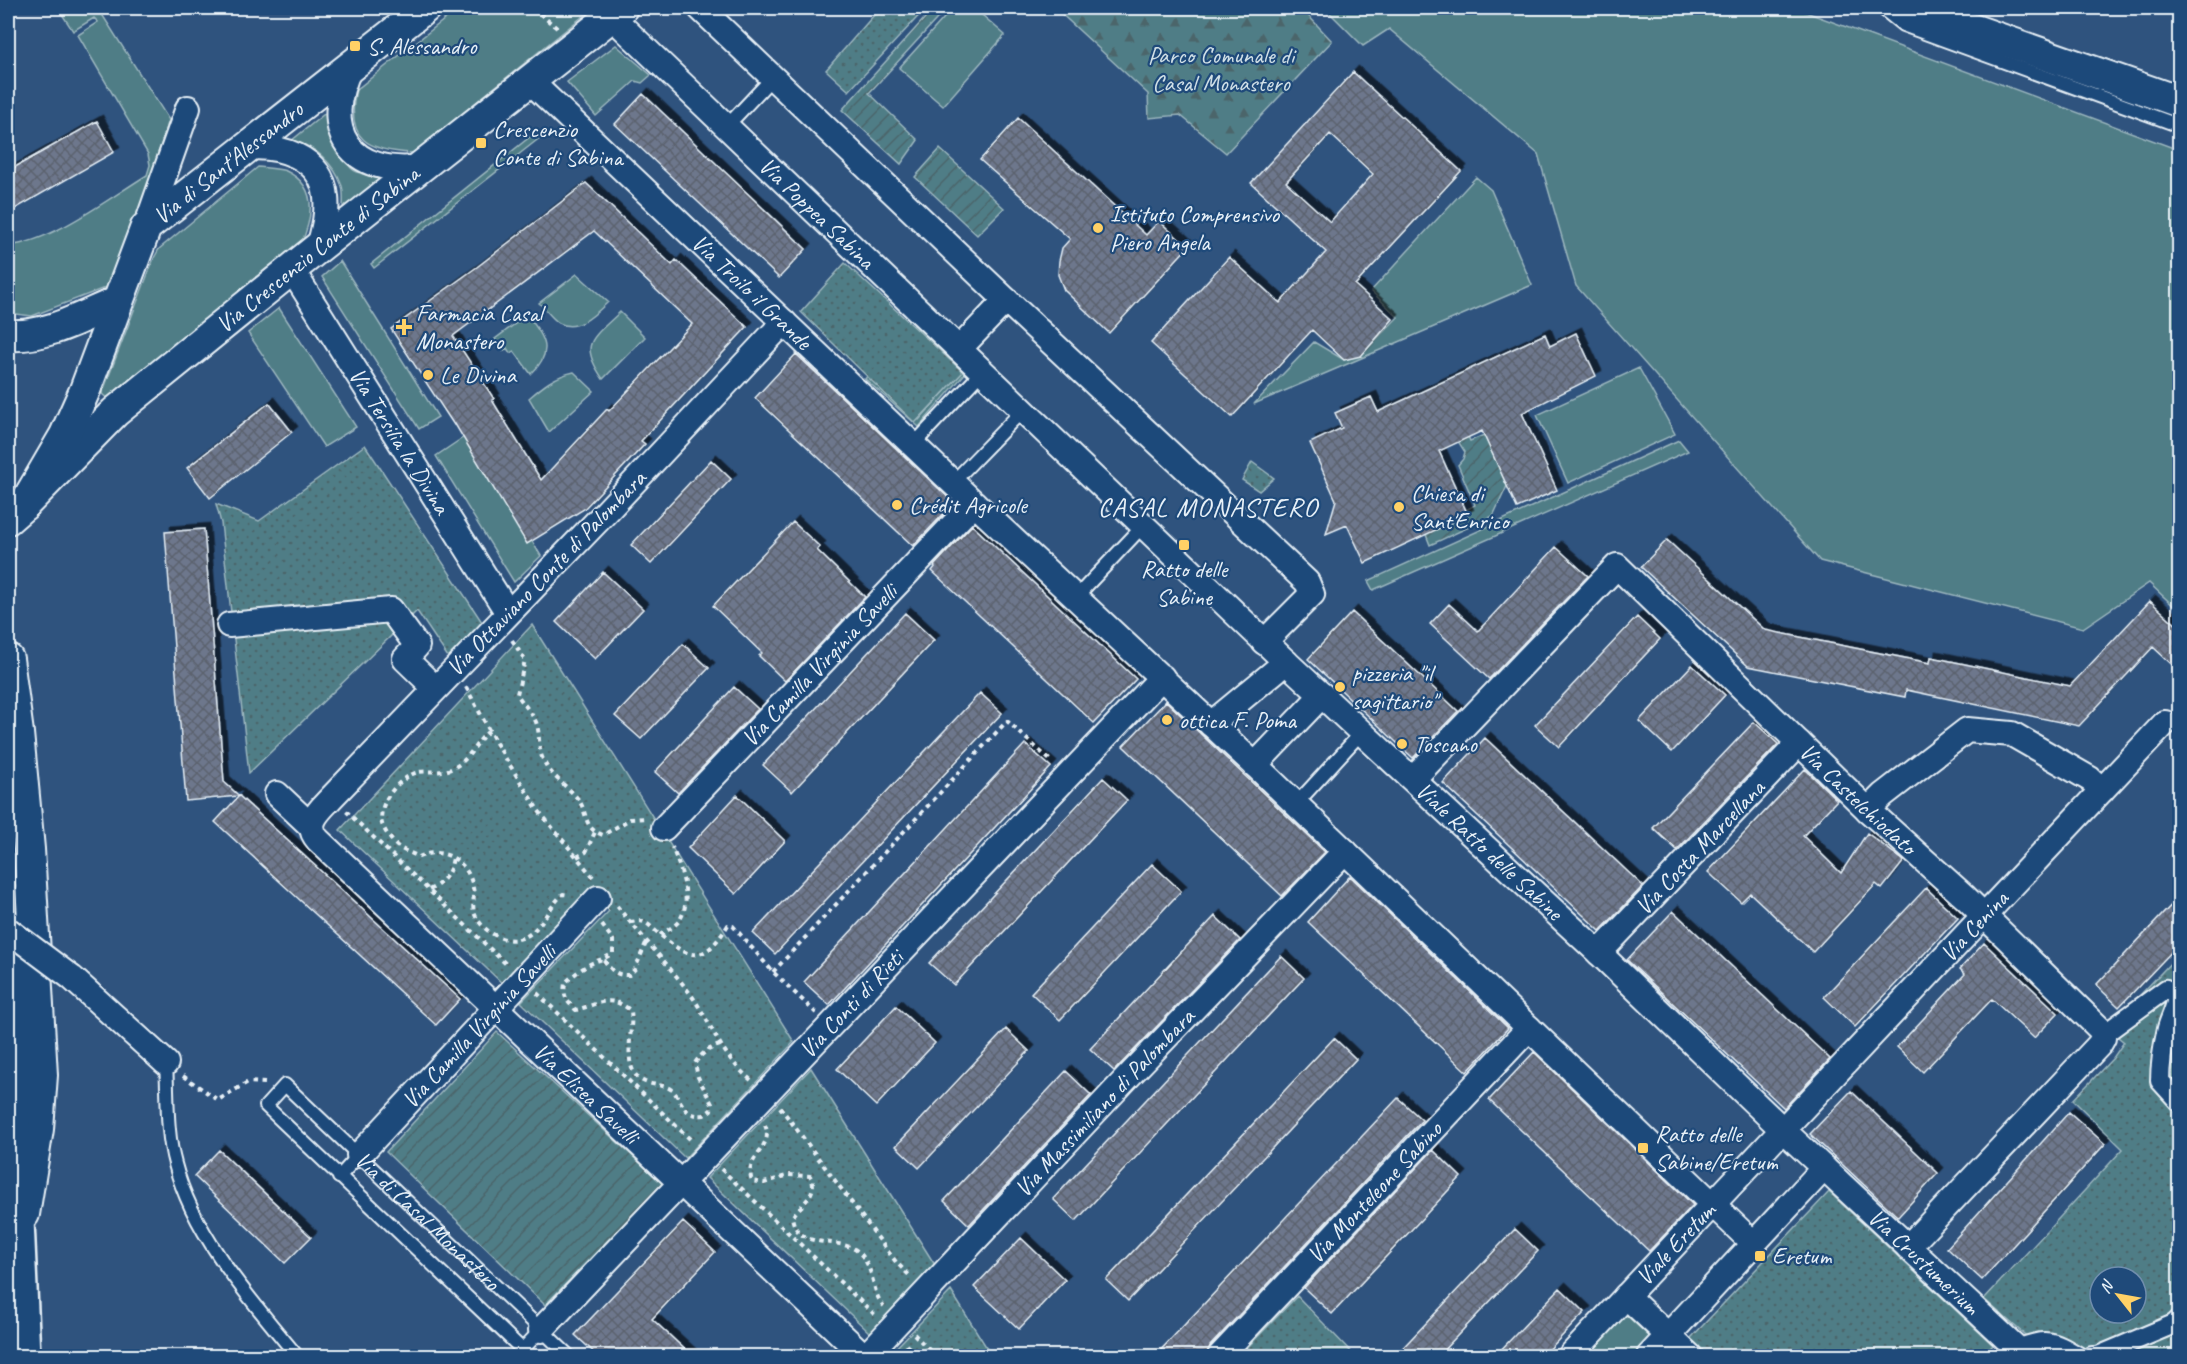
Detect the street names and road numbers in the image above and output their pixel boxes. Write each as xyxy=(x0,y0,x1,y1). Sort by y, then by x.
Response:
street label: Via di Sant'Alessandro xyxy=(147,94,310,231)
street label: Via Poppea Sabina xyxy=(753,151,882,276)
street label: Via Crescenzio Conte di Sabina xyxy=(210,158,427,339)
street label: Via Troilo il Grande xyxy=(685,228,820,357)
street label: Via Tersilia la Divina xyxy=(342,362,458,521)
street label: Via Ottaviano Conte di Palombara xyxy=(440,463,653,682)
street label: Via Camilla Virginia Savelli xyxy=(735,575,906,753)
street label: Via Castelchiodato xyxy=(1793,737,1925,863)
street label: Via Costa Marcellana xyxy=(1628,773,1772,921)
street label: Viale Ratto delle Sabine xyxy=(1410,775,1571,928)
street label: Via Cenina xyxy=(1933,883,2016,968)
street label: Via Camilla Virginia Savelli xyxy=(395,935,565,1114)
street label: Via Conti di Rieti xyxy=(793,942,911,1064)
street label: Via Massimiliano di Palombara xyxy=(1008,1001,1202,1203)
street label: Via Elisea Savelli xyxy=(527,1036,647,1152)
street label: Via Monteleone Sabino xyxy=(1300,1114,1449,1270)
street label: Via di Casal Monastero xyxy=(349,1145,507,1298)
street label: Viale Eretum xyxy=(1629,1194,1723,1292)
street label: Via Crustumerium xyxy=(1862,1202,1987,1322)

